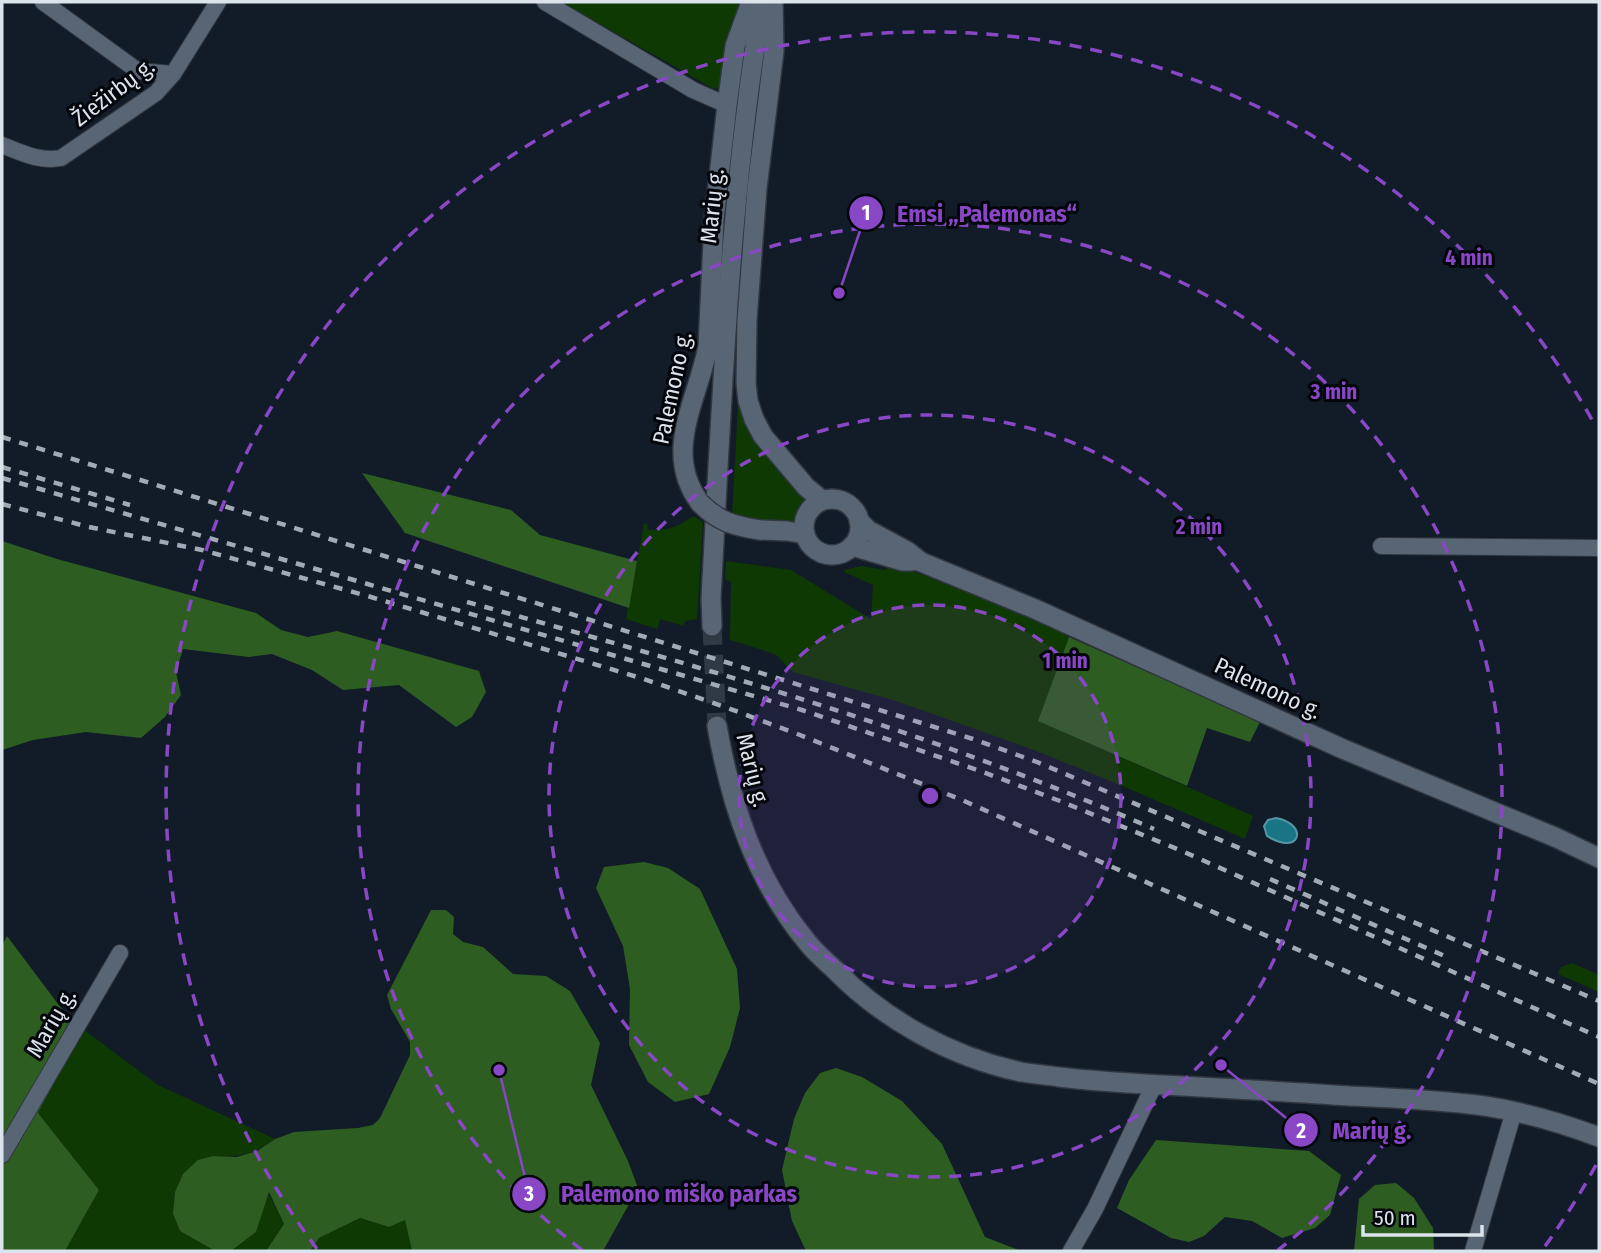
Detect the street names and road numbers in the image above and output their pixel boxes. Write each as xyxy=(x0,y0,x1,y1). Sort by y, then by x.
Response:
street label: Žiežirbų g. xyxy=(66,52,160,132)
street label: Marių g. xyxy=(694,167,730,245)
street label: Palemono g. xyxy=(646,329,698,447)
street label: Palemono g. xyxy=(1210,651,1326,725)
street label: Marių g. xyxy=(730,730,776,810)
street label: Marių g. xyxy=(20,984,82,1062)

